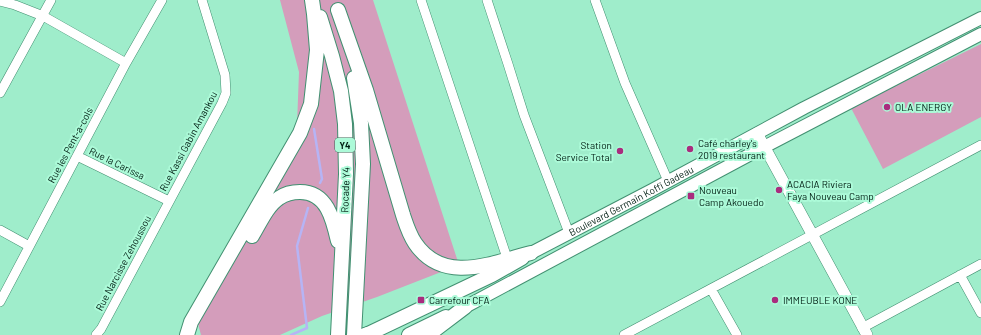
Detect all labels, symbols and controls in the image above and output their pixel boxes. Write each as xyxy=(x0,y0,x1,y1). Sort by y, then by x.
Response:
street label: Rue Kassi Gabin Amankou xyxy=(157,89,219,193)
place label: OLA ENERGY xyxy=(895,101,952,113)
marker: OLA ENERGY xyxy=(882,102,892,112)
street label: Rue les Pent-a-cols xyxy=(45,105,95,185)
place label: Café charley's 2019 restaurant xyxy=(698,137,765,161)
road number: Y4 xyxy=(335,138,355,152)
place label: Station Service Total xyxy=(556,139,612,163)
street label: Rue la Carissa xyxy=(87,144,147,182)
marker: Café charley's 2019 restaurant xyxy=(685,144,695,154)
marker: Station Service Total xyxy=(615,146,625,156)
street label: Boulevard Germain Koffi Gadeau xyxy=(567,163,695,238)
street label: Rocade Y4 xyxy=(338,167,352,213)
place label: ACACIA Riviera Faya Nouveau Camp xyxy=(787,178,874,202)
place label: Nouveau Camp Akouedo xyxy=(699,184,764,208)
marker: ACACIA Riviera Faya Nouveau Camp xyxy=(774,185,784,195)
marker: Nouveau Camp Akouedo xyxy=(686,191,696,201)
street label: Rue Narcisse Zehoussou xyxy=(93,213,153,313)
place label: Carrefour CFA xyxy=(429,294,489,306)
place label: IMMEUBLE KONE xyxy=(783,294,857,306)
marker: Carrefour CFA xyxy=(416,295,426,305)
marker: IMMEUBLE KONE xyxy=(770,295,780,305)

